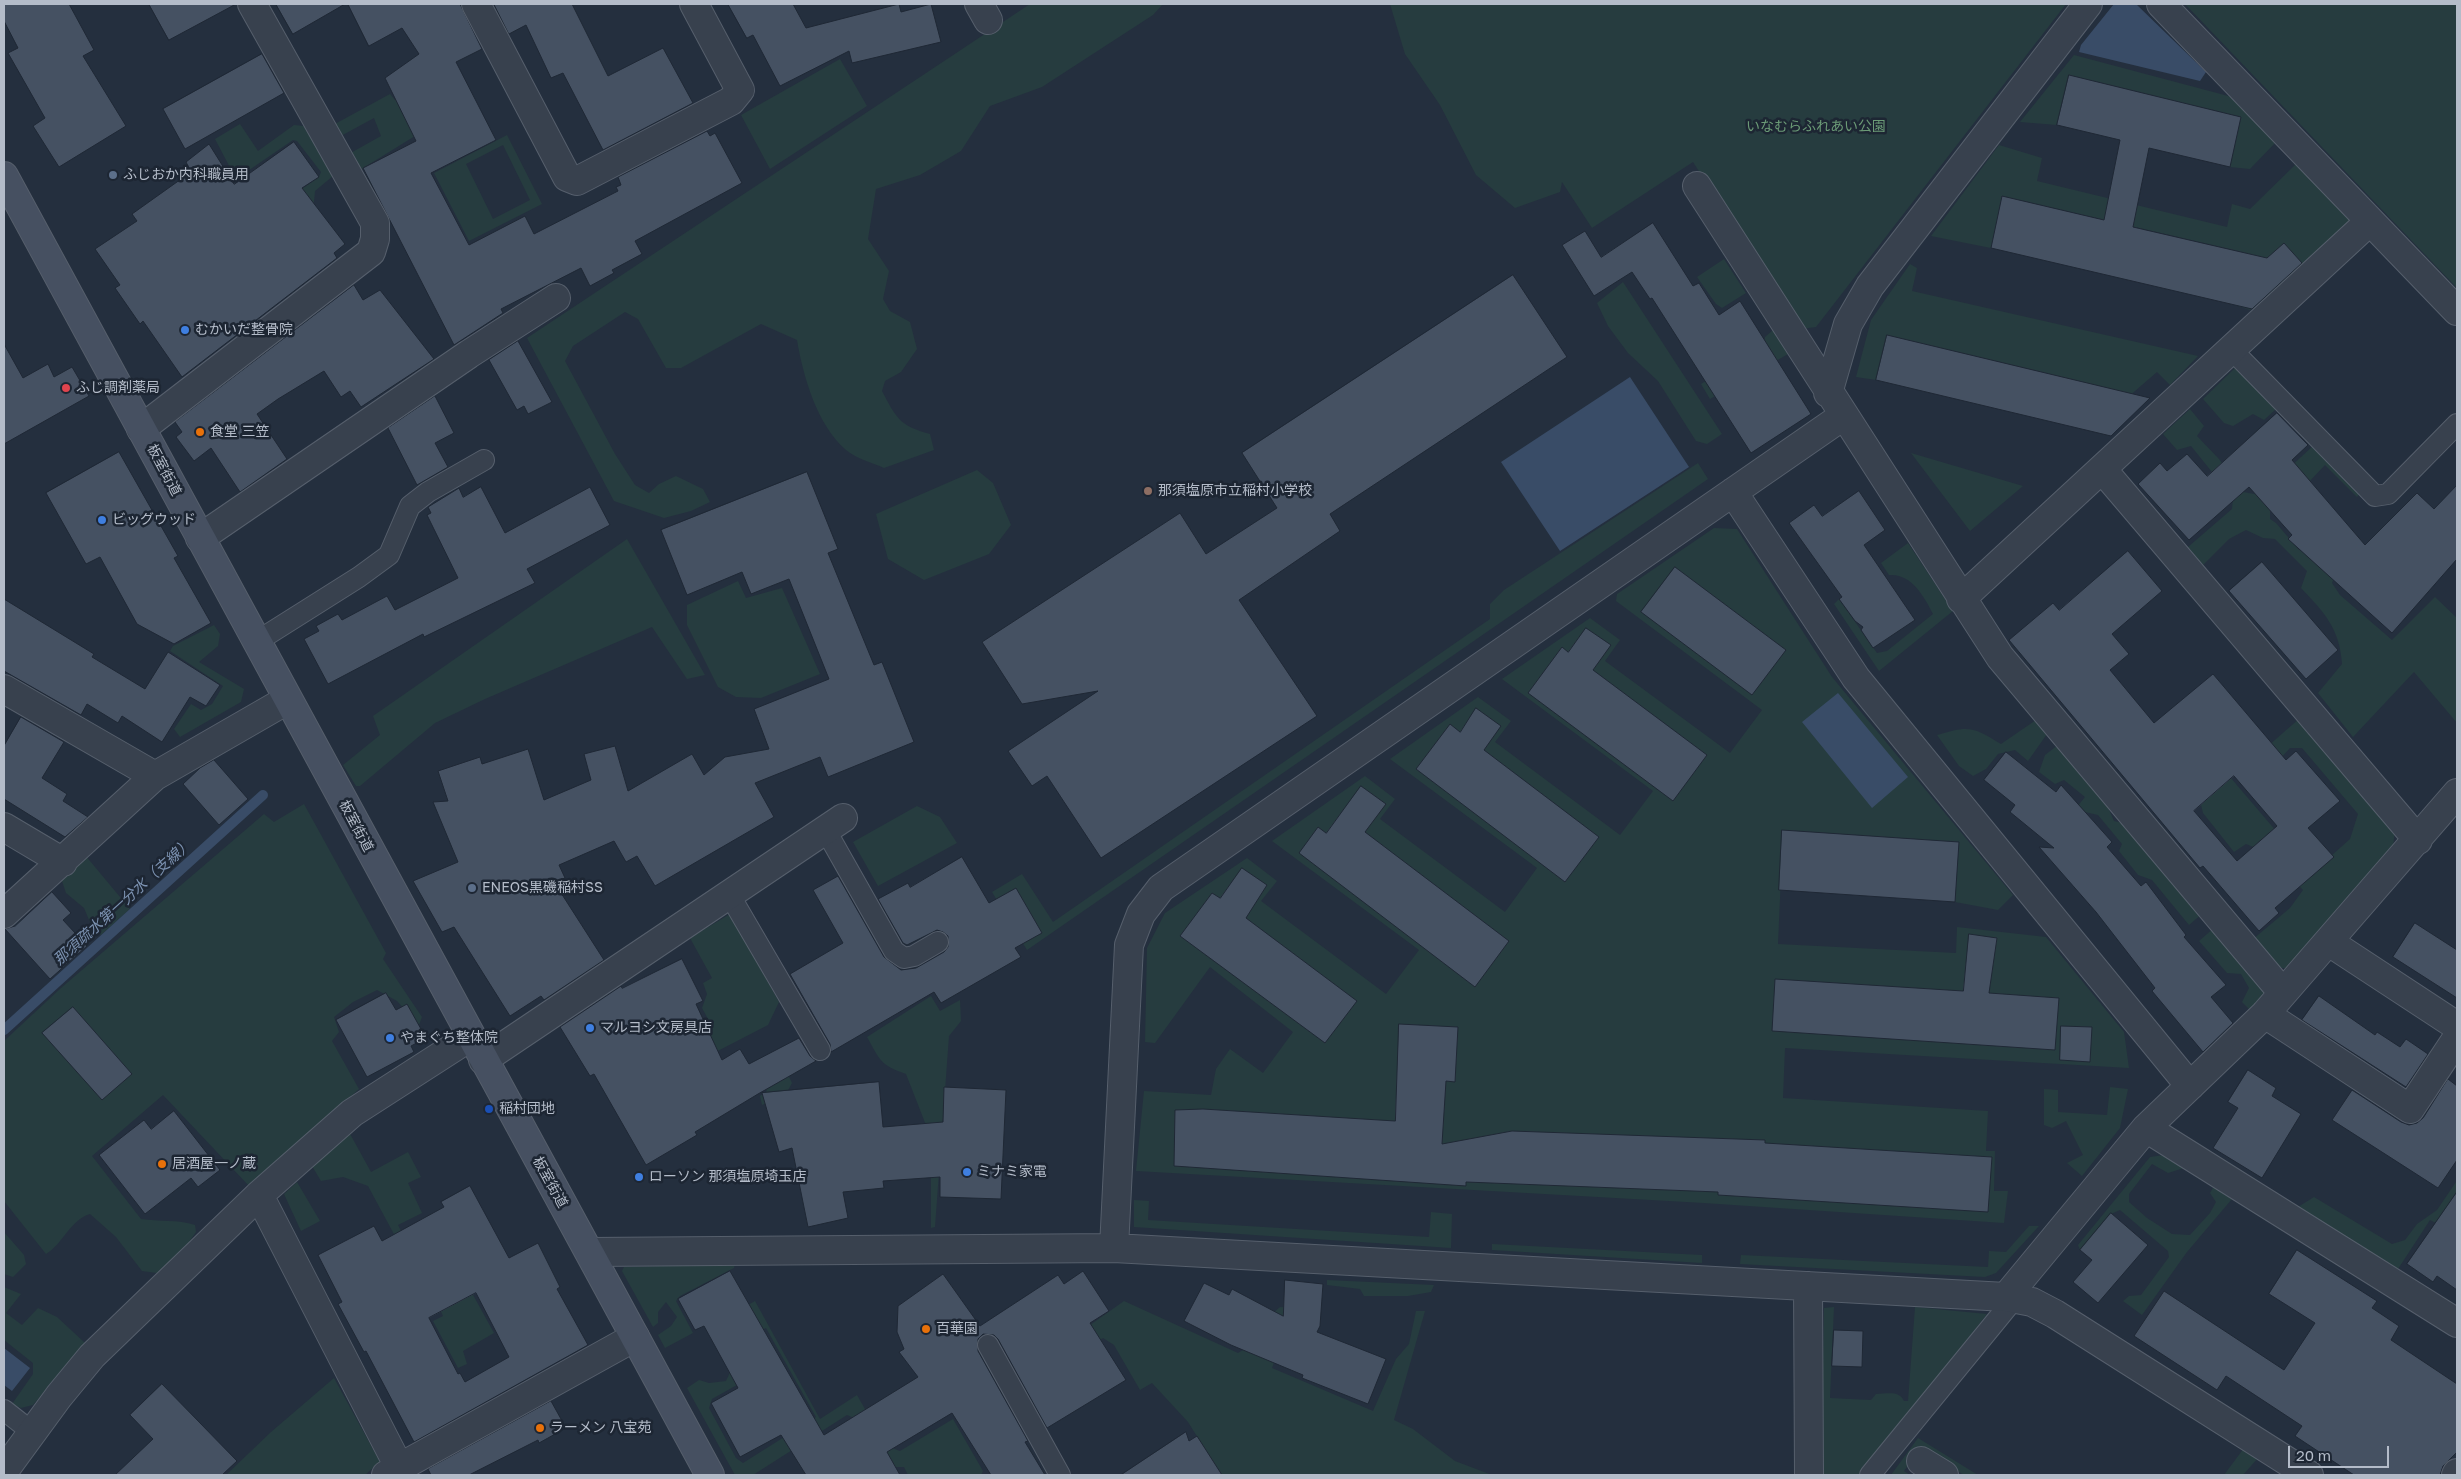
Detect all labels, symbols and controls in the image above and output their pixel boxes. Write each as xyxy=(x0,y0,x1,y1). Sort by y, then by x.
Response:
park label: いなむらふれあい公園 xyxy=(1746,119,1886,135)
place label: ふじおか内科職員用 xyxy=(123,167,249,183)
marker: ふじおか内科職員用 xyxy=(107,169,119,181)
place label: むかいだ整骨院 xyxy=(195,322,293,338)
marker: むかいだ整骨院 xyxy=(179,324,191,336)
place label: ふじ調剤薬局 xyxy=(76,380,160,396)
marker: ふじ調剤薬局 xyxy=(60,382,72,394)
place label: 食堂 三笠 xyxy=(210,424,269,440)
marker: 食堂 三笠 xyxy=(194,426,206,438)
street label: 板室街道 xyxy=(143,441,185,499)
place label: 那須塩原市立稲村小学校 xyxy=(1158,483,1312,499)
marker: 那須塩原市立稲村小学校 xyxy=(1142,485,1154,497)
place label: ビッグウッド xyxy=(112,512,196,528)
marker: ビッグウッド xyxy=(96,514,108,526)
street label: 板室街道 xyxy=(335,797,377,855)
water label: 那須疏水第一分水（支線） xyxy=(50,835,196,969)
place label: ENEOS黒磯稲村SS xyxy=(482,880,603,896)
marker: ENEOS黒磯稲村SS xyxy=(466,882,478,894)
place label: マルヨシ文房具店 xyxy=(600,1020,712,1036)
marker: マルヨシ文房具店 xyxy=(584,1022,596,1034)
place label: やまぐち整体院 xyxy=(400,1030,498,1046)
marker: やまぐち整体院 xyxy=(384,1032,396,1044)
place label: 稲村団地 xyxy=(499,1101,555,1117)
marker: 稲村団地 xyxy=(483,1103,495,1115)
street label: 板室街道 xyxy=(529,1153,571,1211)
place label: 居酒屋一ノ蔵 xyxy=(172,1156,256,1172)
marker: 居酒屋一ノ蔵 xyxy=(156,1158,168,1170)
place label: ミナミ家電 xyxy=(977,1164,1047,1180)
marker: ミナミ家電 xyxy=(961,1166,973,1178)
place label: ローソン 那須塩原埼玉店 xyxy=(649,1169,806,1185)
marker: ローソン 那須塩原埼玉店 xyxy=(633,1171,645,1183)
place label: 百華園 xyxy=(936,1321,978,1337)
marker: 百華園 xyxy=(920,1323,932,1335)
place label: ラーメン 八宝苑 xyxy=(550,1420,651,1436)
marker: ラーメン 八宝苑 xyxy=(534,1422,546,1434)
scale bar xyxy=(2291,1436,2392,1468)
text: 20 m xyxy=(2296,1446,2331,1464)

